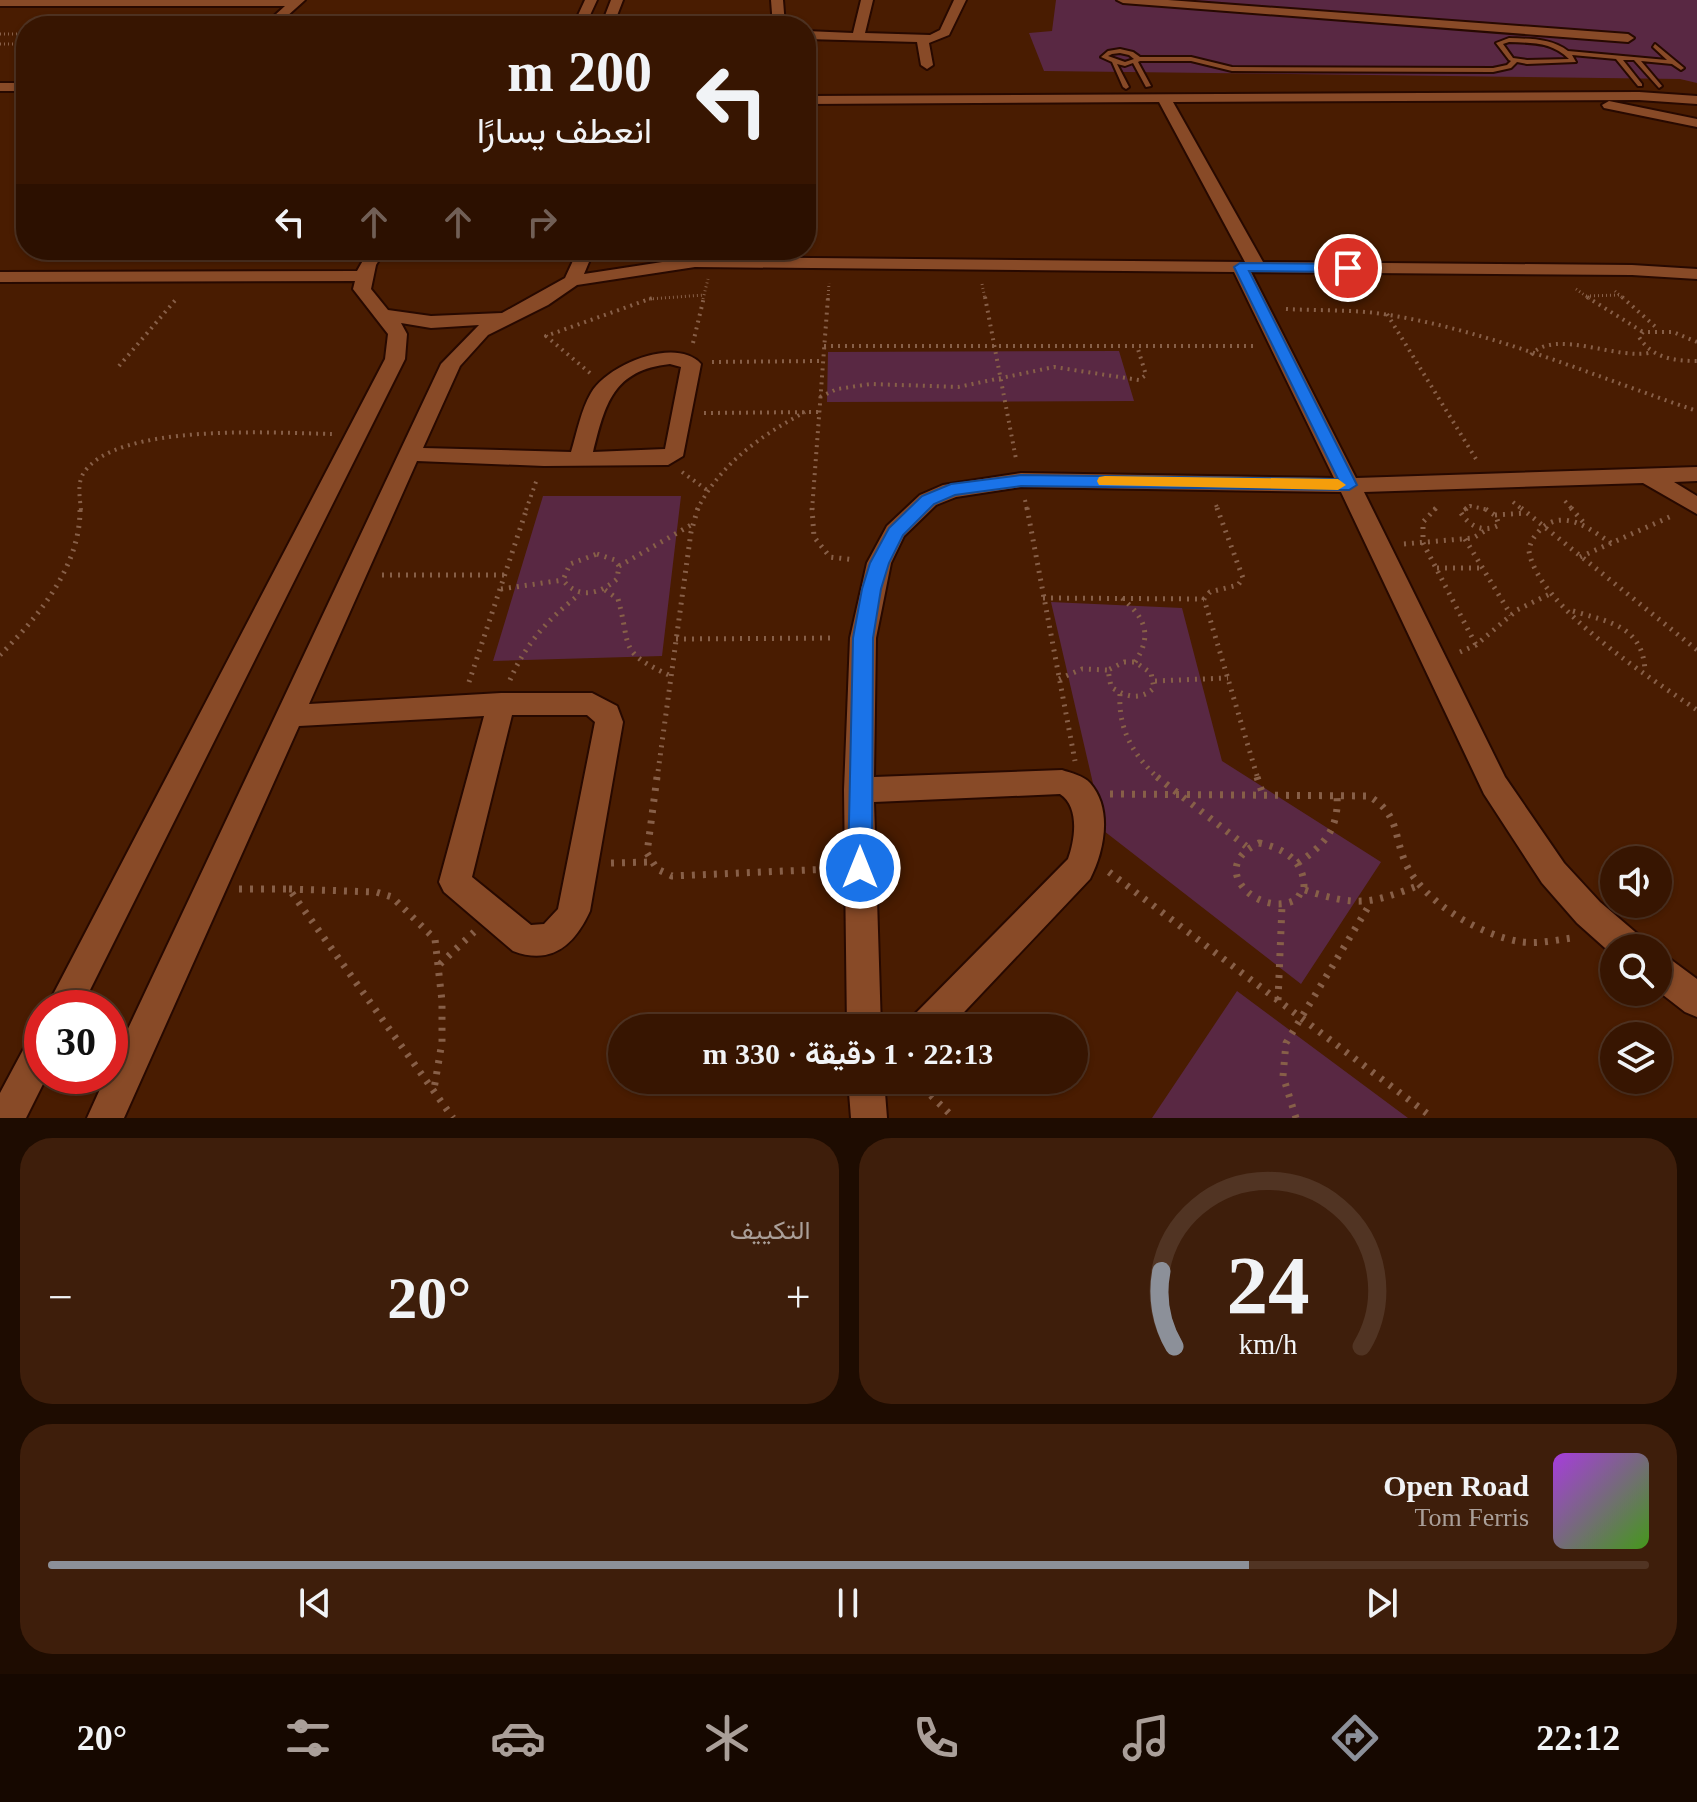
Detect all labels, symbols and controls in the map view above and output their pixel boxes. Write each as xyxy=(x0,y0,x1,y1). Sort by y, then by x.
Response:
text: 200 m xyxy=(507,41,652,103)
icon: left xyxy=(680,48,784,152)
text: انعطف يسارًا xyxy=(477,111,652,151)
icon: left xyxy=(268,200,312,244)
icon: ahead xyxy=(352,200,396,244)
icon: ahead xyxy=(436,200,480,244)
icon: right xyxy=(520,200,564,244)
pin xyxy=(1314,234,1382,302)
icon: arrive xyxy=(1326,246,1370,290)
position arrow xyxy=(818,826,902,910)
map controls xyxy=(1600,846,1672,1094)
button: sound xyxy=(1600,846,1672,918)
button: search xyxy=(1600,934,1672,1006)
speed limit sign: 30 xyxy=(24,990,128,1094)
button: layers xyxy=(1600,1022,1672,1094)
text: 22:13 · 1 دقيقة · 330 m xyxy=(703,1037,993,1070)
text: التكييف xyxy=(730,1216,811,1245)
text: 24 xyxy=(1226,1239,1309,1331)
text: 20° xyxy=(387,1265,471,1331)
text: − xyxy=(48,1273,73,1322)
text: + xyxy=(786,1273,811,1322)
text: km/h xyxy=(1238,1329,1297,1360)
text: Open Road xyxy=(1383,1469,1529,1502)
text: Tom Ferris xyxy=(1415,1503,1529,1532)
icon: previous xyxy=(293,1581,337,1625)
icon: pause xyxy=(826,1581,870,1625)
icon: next xyxy=(1360,1581,1404,1625)
icon: filters xyxy=(280,1710,336,1766)
icon: car xyxy=(490,1710,546,1766)
icon: climate xyxy=(699,1710,755,1766)
icon: phone xyxy=(908,1710,964,1766)
icon: music xyxy=(1118,1710,1174,1766)
icon: directions xyxy=(1327,1710,1383,1766)
text: 20° xyxy=(77,1718,127,1758)
text: 22:12 xyxy=(1536,1718,1620,1758)

